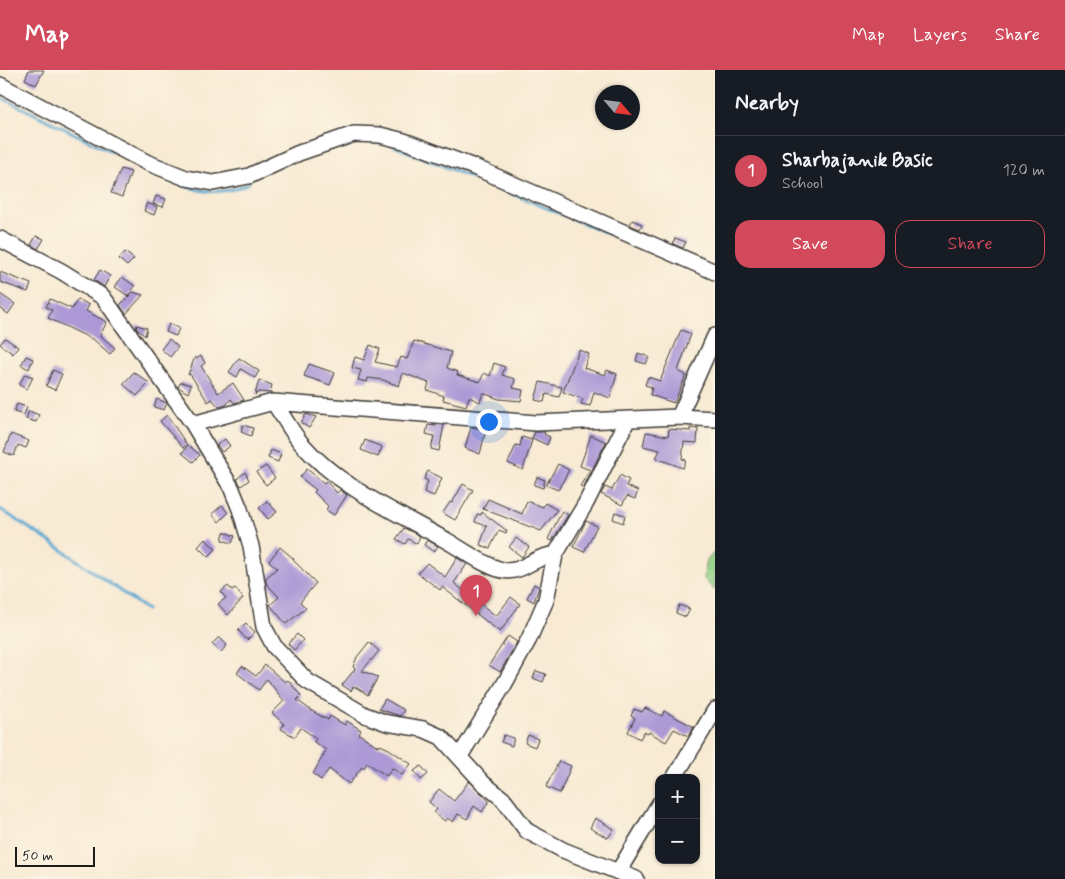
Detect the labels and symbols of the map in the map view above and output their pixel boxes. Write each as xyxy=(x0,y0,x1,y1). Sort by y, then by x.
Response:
north arrow xyxy=(595,85,640,130)
your location xyxy=(476,409,502,435)
pin: 1 xyxy=(460,575,492,616)
scale bar xyxy=(15,844,95,867)

